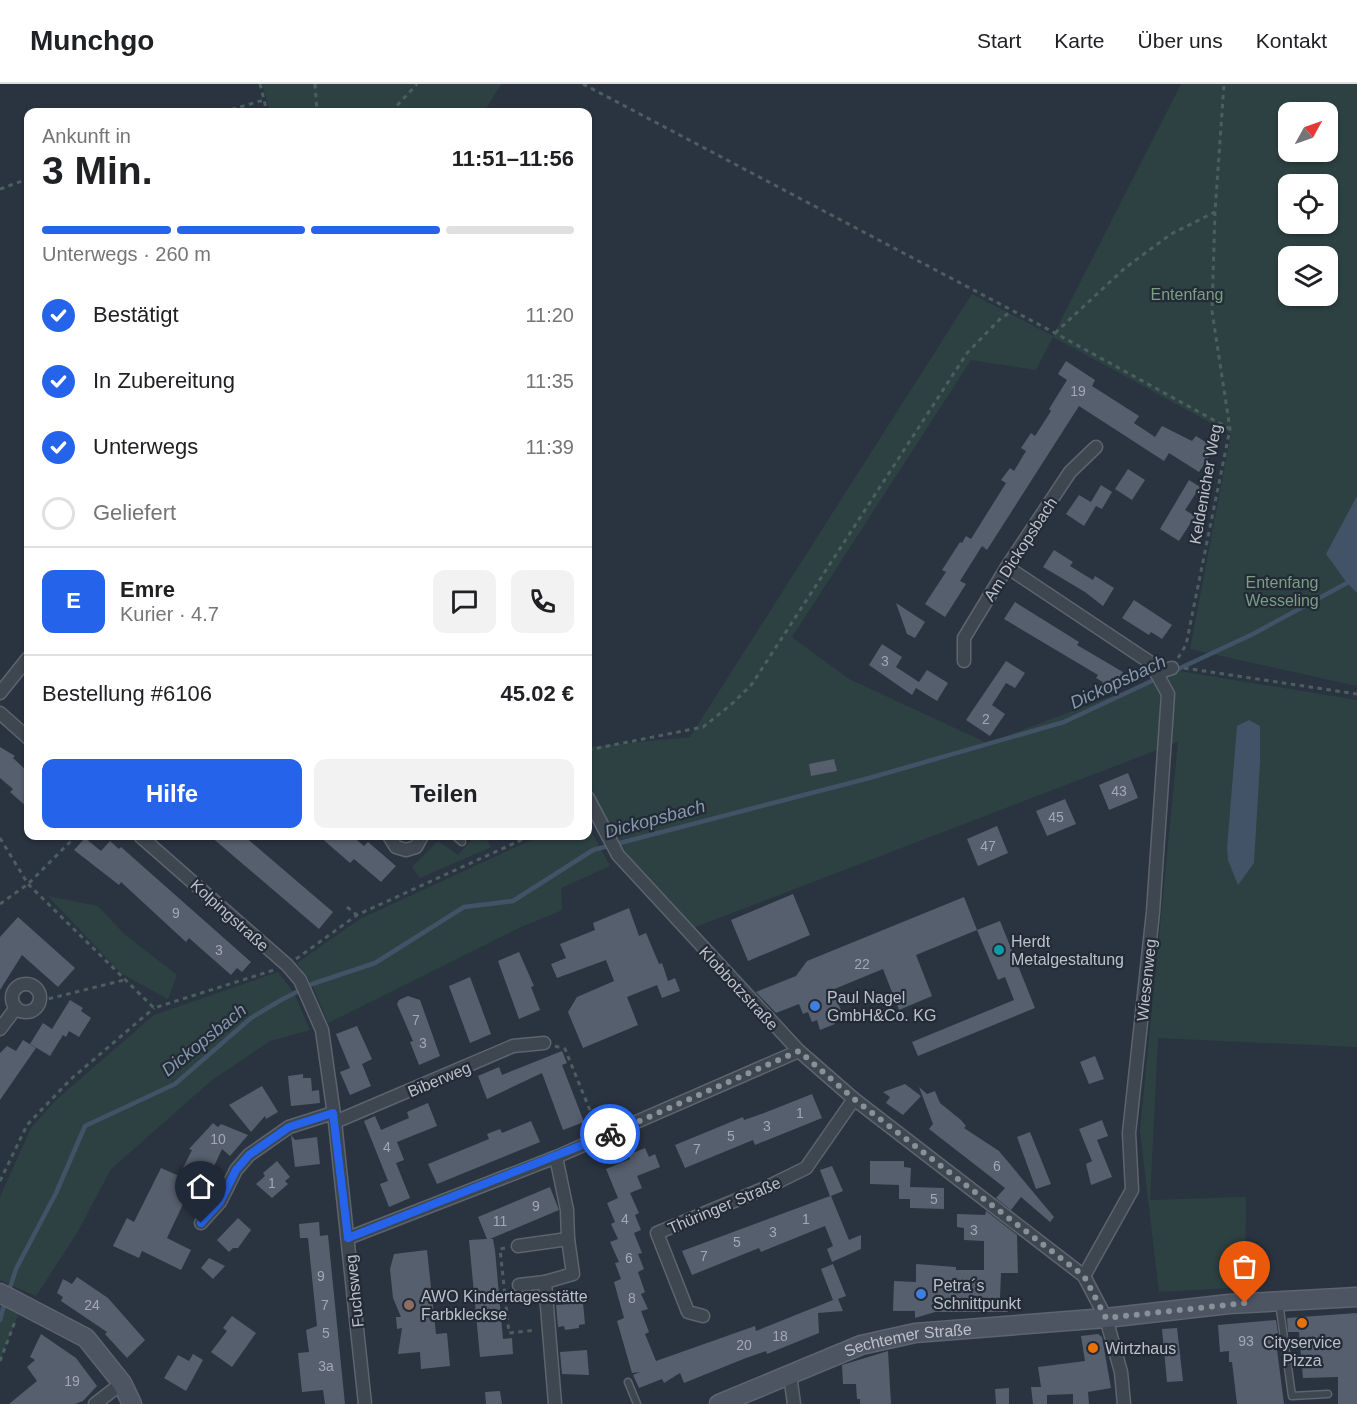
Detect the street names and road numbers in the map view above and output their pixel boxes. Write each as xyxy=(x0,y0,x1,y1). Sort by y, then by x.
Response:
street label: Keldenicher Weg xyxy=(1187,423,1224,545)
street label: Am Dickopsbach xyxy=(981,494,1060,604)
street label: Kolpingstraße xyxy=(187,876,272,955)
street label: Wiesenweg xyxy=(1134,938,1159,1022)
street label: Klobbotzstraße xyxy=(696,943,782,1034)
street label: Biberweg xyxy=(405,1059,473,1100)
street label: Thüringer Straße xyxy=(665,1174,783,1237)
street label: Fuchsweg xyxy=(342,1254,367,1328)
street label: Sechtemer Straße xyxy=(842,1321,972,1360)

